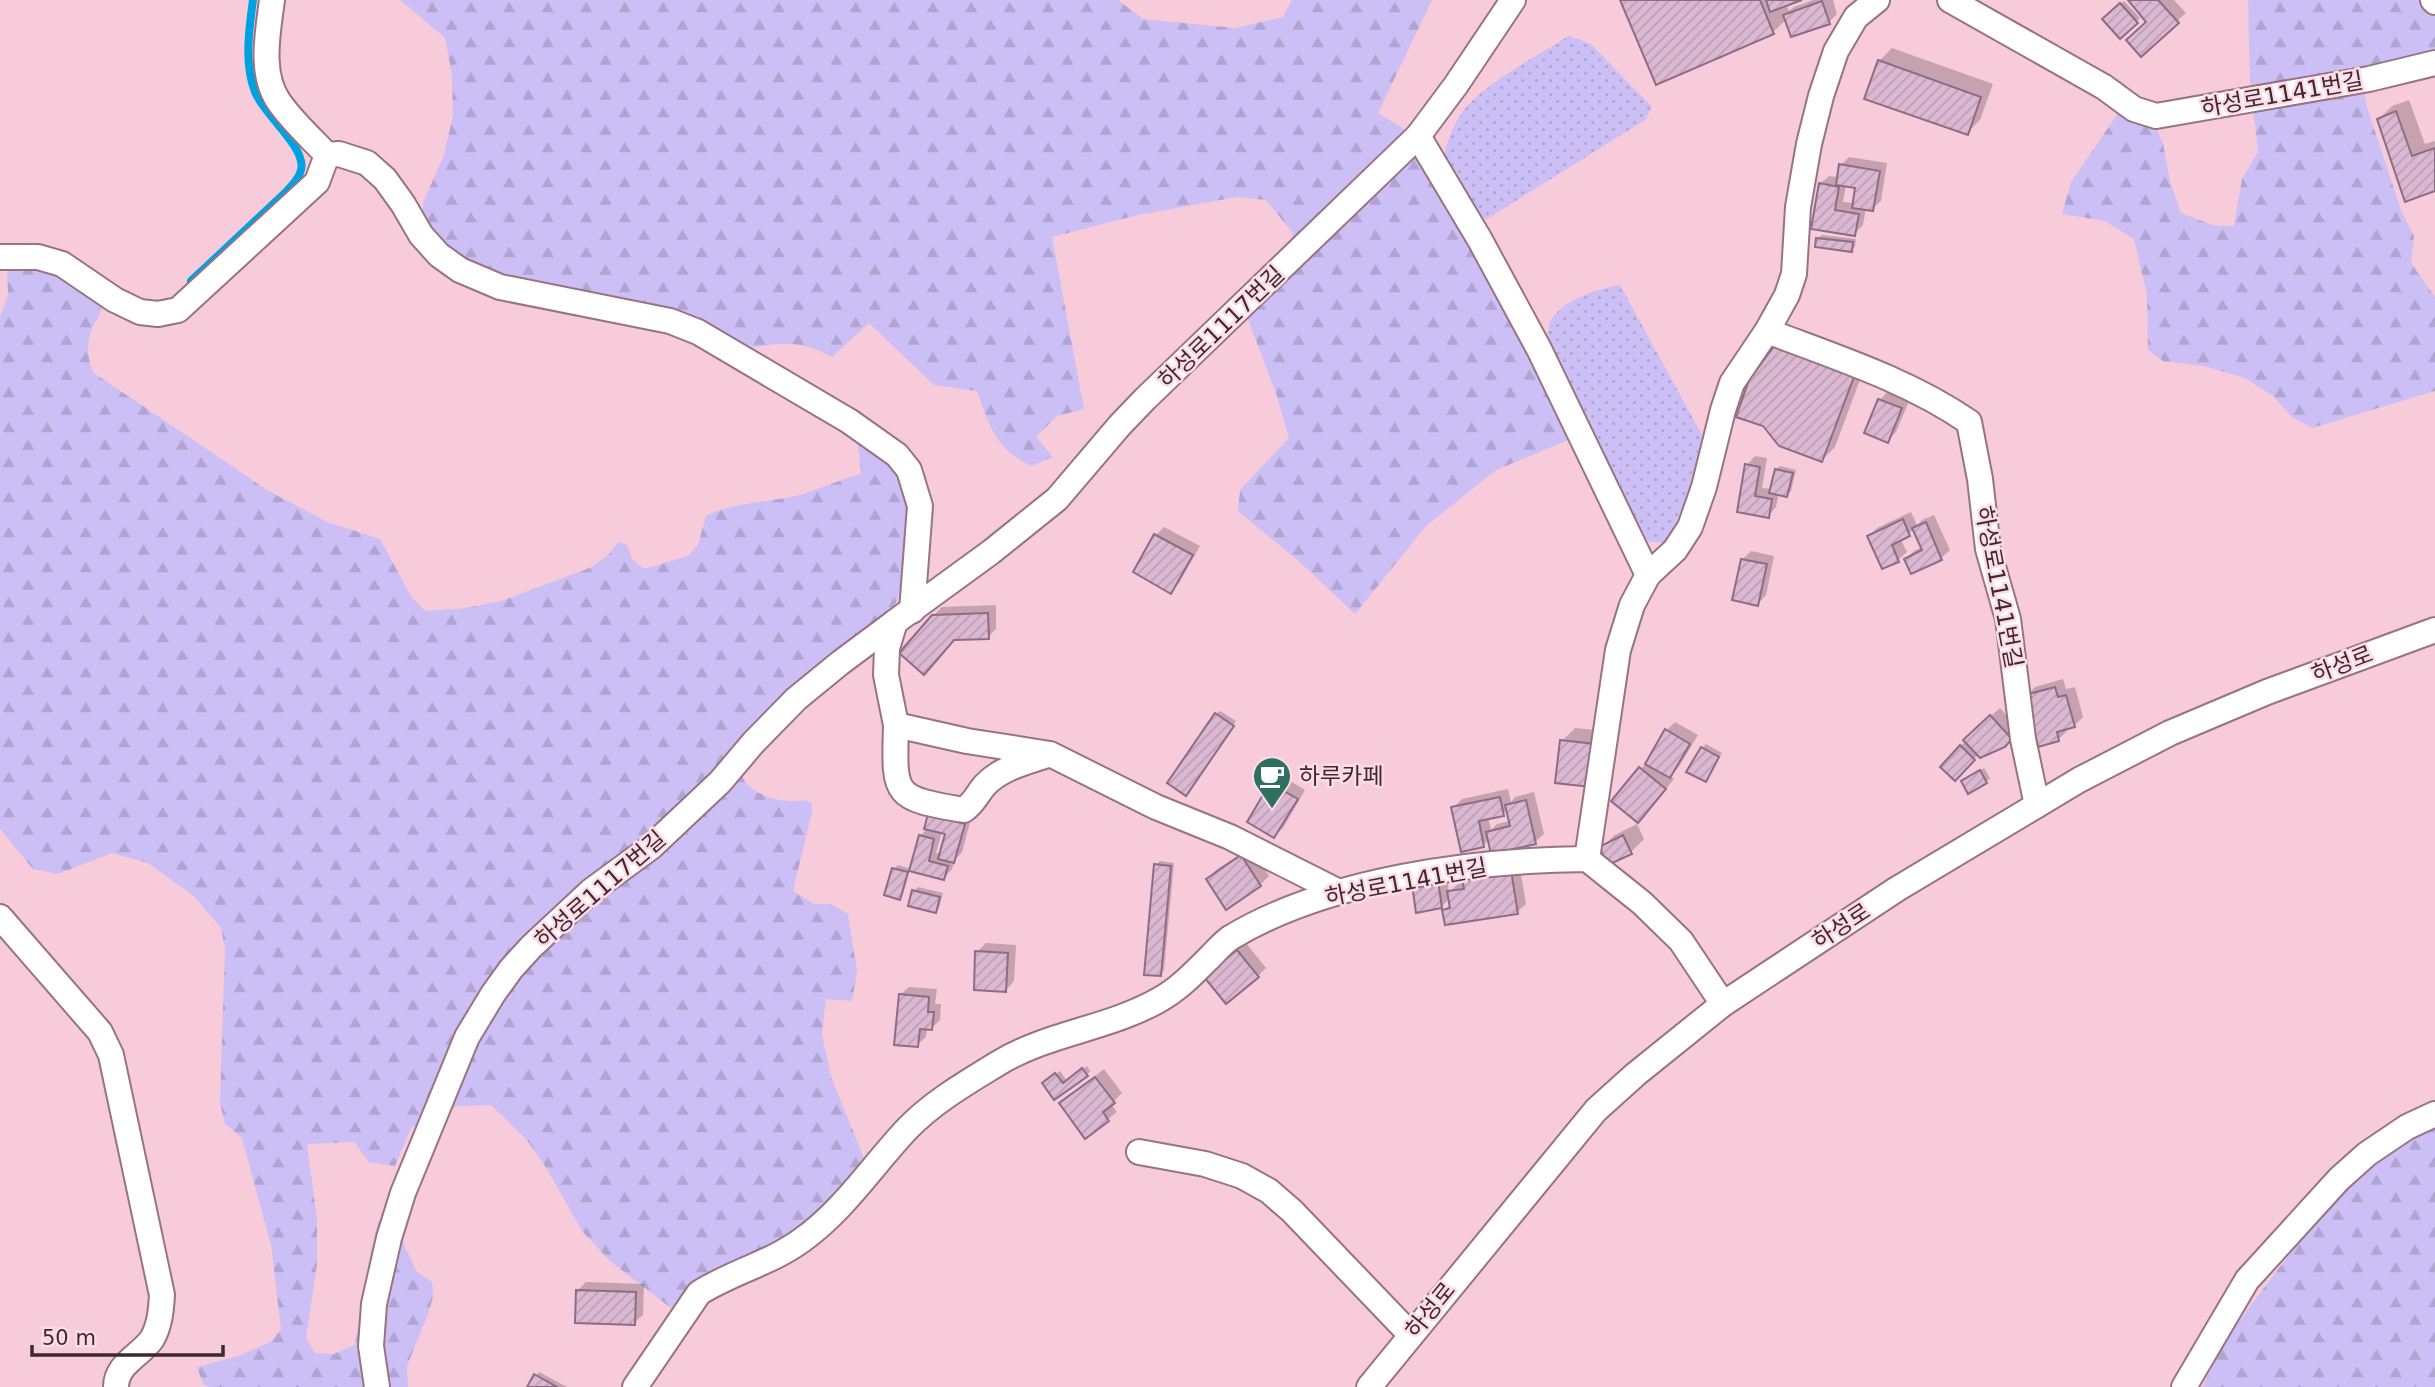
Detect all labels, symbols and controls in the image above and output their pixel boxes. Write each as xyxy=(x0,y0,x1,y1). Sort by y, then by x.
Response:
street label: 하성로1141번길 xyxy=(2199,67,2365,121)
street label: 하성로1117번길 xyxy=(1153,261,1289,393)
street label: 하성로1141번길 xyxy=(1971,504,2027,670)
street label: 하성로 xyxy=(2308,640,2376,688)
cafe icon: 하루카페 xyxy=(1251,755,1293,810)
place label: 하루카페 xyxy=(1299,763,1384,789)
street label: 하성로1117번길 xyxy=(529,825,671,953)
street label: 하성로1141번길 xyxy=(1323,854,1489,910)
street label: 하성로 xyxy=(1807,898,1875,954)
street label: 하성로 xyxy=(1400,1277,1460,1343)
scale bar xyxy=(32,1314,222,1358)
text: 50 m xyxy=(42,1326,96,1350)

